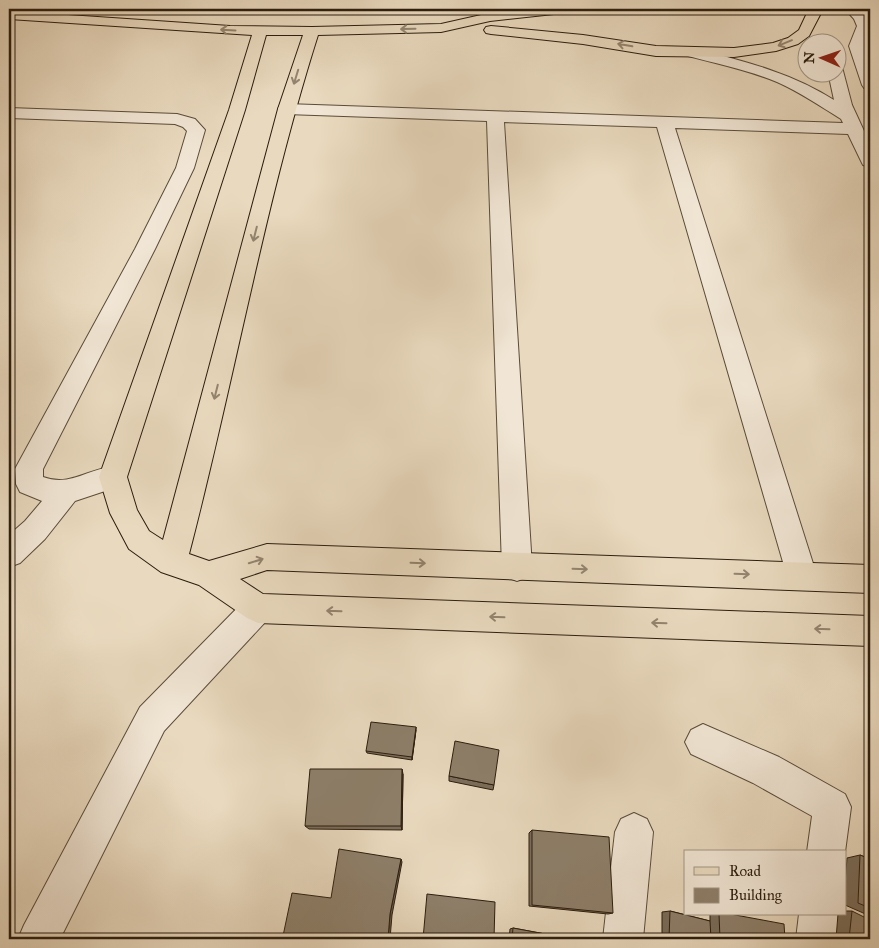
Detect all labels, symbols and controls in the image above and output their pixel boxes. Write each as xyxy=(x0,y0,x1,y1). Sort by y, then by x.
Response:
one-way arrow xyxy=(400,24,416,34)
one-way arrow xyxy=(220,25,236,34)
north arrow xyxy=(796,32,846,82)
one-way arrow xyxy=(778,39,793,48)
one-way arrow xyxy=(617,40,633,50)
text: N xyxy=(801,51,818,64)
one-way arrow xyxy=(291,69,300,85)
one-way arrow xyxy=(250,226,259,242)
one-way arrow xyxy=(211,384,220,400)
one-way arrow xyxy=(247,555,263,565)
one-way arrow xyxy=(409,558,425,568)
one-way arrow xyxy=(572,564,588,574)
one-way arrow xyxy=(734,570,750,579)
one-way arrow xyxy=(327,606,343,615)
one-way arrow xyxy=(489,612,505,621)
one-way arrow xyxy=(651,618,668,628)
one-way arrow xyxy=(814,625,830,634)
legend xyxy=(684,850,846,916)
text: Road xyxy=(729,862,761,880)
text: Building xyxy=(729,886,783,904)

